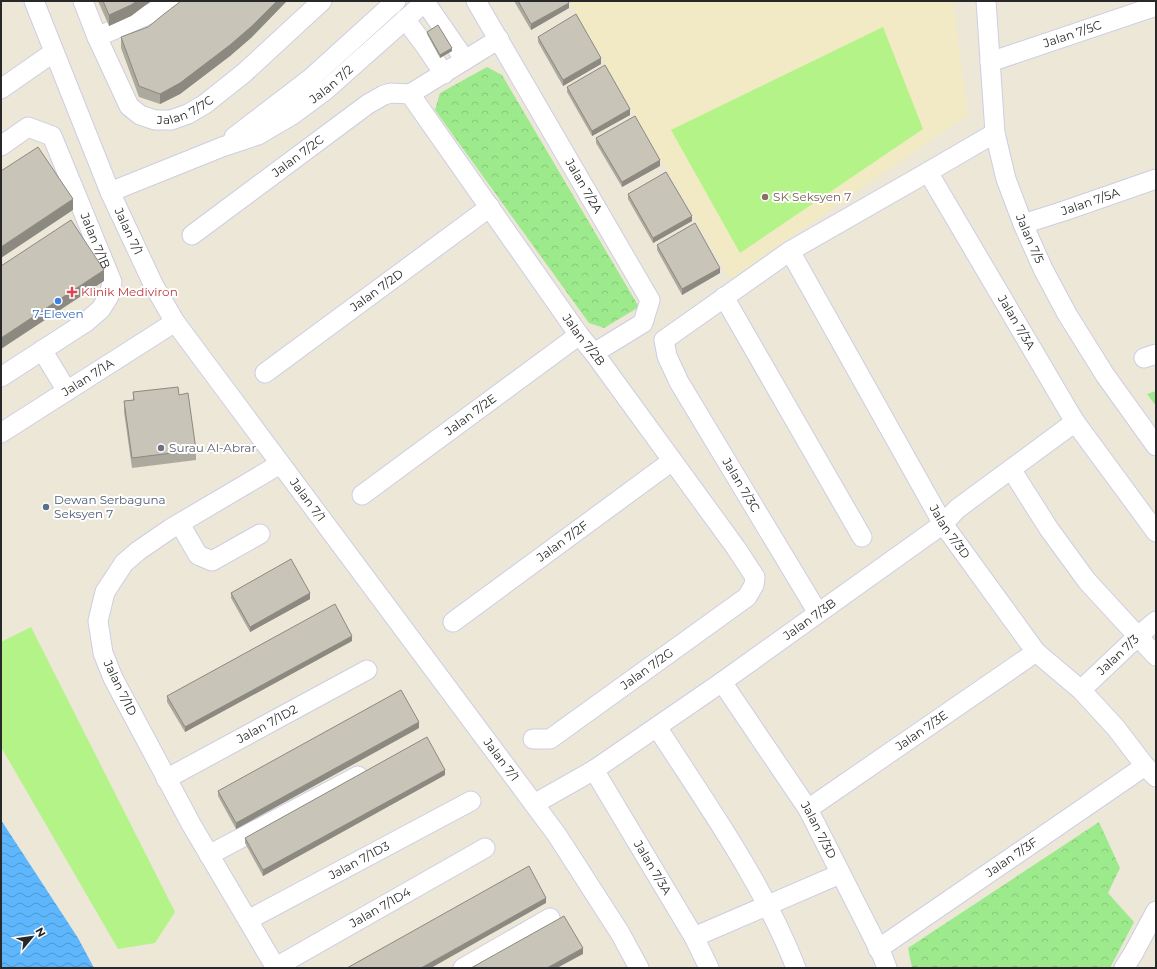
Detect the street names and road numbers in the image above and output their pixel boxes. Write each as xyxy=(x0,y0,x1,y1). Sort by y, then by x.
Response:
street label: Jalan 7/5C xyxy=(1040,17,1104,51)
street label: Jalan 7/2 xyxy=(306,61,356,107)
street label: Jalan 7/7C xyxy=(156,92,217,127)
street label: Jalan 7/2C xyxy=(268,131,327,181)
street label: Jalan 7/2A xyxy=(562,155,606,216)
street label: Jalan 7/5A xyxy=(1058,184,1122,219)
street label: Jalan 7/1 xyxy=(111,204,146,257)
street label: Jalan 7/1B xyxy=(77,210,114,271)
street label: Jalan 7/5 xyxy=(1013,211,1048,266)
street label: Jalan 7/2D xyxy=(346,266,406,315)
street label: Jalan 7/3A xyxy=(995,291,1039,352)
street label: Jalan 7/2B xyxy=(559,310,609,368)
street label: Jalan 7/1A xyxy=(58,355,117,400)
street label: Jalan 7/2E xyxy=(441,391,499,439)
street label: Jalan 7/3C xyxy=(719,454,764,515)
street label: Jalan 7/1 xyxy=(286,474,329,524)
street label: Jalan 7/3D xyxy=(926,501,974,561)
street label: Jalan 7/2F xyxy=(533,517,591,565)
street label: Jalan 7/3B xyxy=(779,595,839,643)
street label: Jalan 7/3 xyxy=(1093,631,1142,679)
street label: Jalan 7/2G xyxy=(617,645,676,693)
street label: Jalan 7/1D xyxy=(100,657,140,718)
street label: Jalan 7/1D2 xyxy=(233,701,300,747)
street label: Jalan 7/3E xyxy=(892,707,950,754)
street label: Jalan 7/1 xyxy=(480,734,522,784)
street label: Jalan 7/3D xyxy=(798,798,840,861)
street label: Jalan 7/3F xyxy=(982,834,1041,881)
street label: Jalan 7/3A xyxy=(630,837,675,898)
street label: Jalan 7/1D3 xyxy=(325,838,392,883)
street label: Jalan 7/1D4 xyxy=(346,884,413,931)

